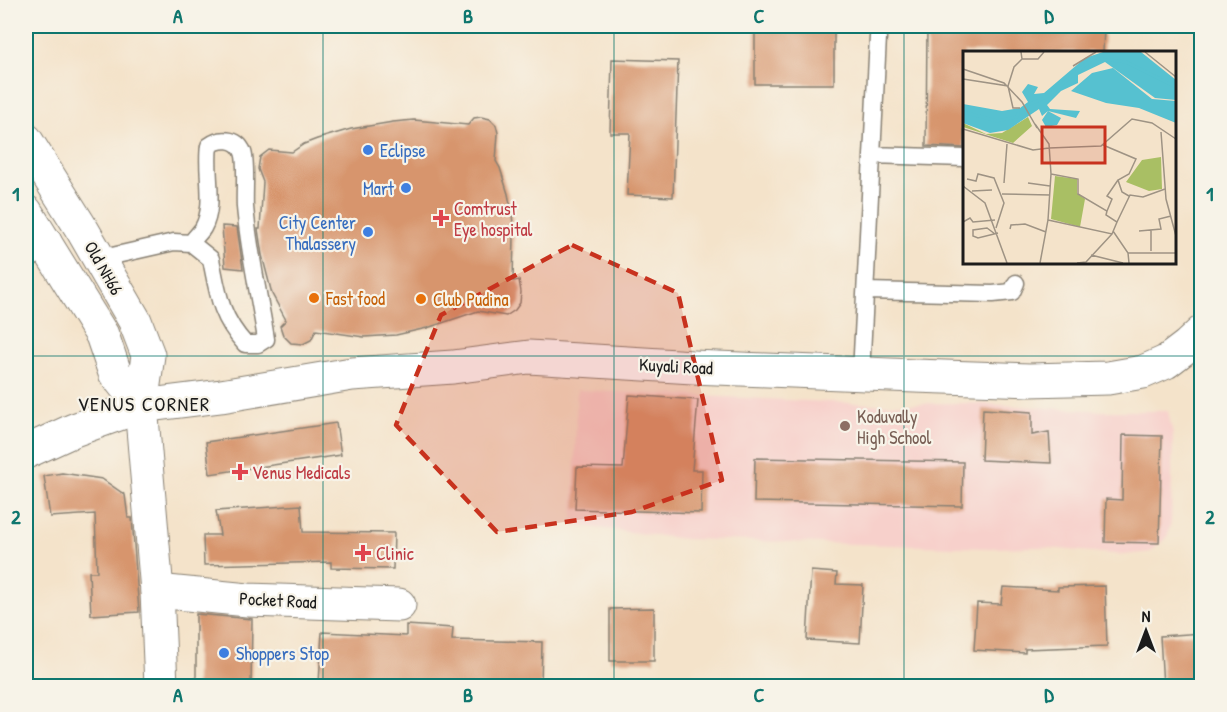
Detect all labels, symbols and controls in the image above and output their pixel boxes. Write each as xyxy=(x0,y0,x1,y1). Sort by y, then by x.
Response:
text: A xyxy=(173,2,183,29)
text: B xyxy=(463,2,473,29)
text: C xyxy=(754,2,765,29)
text: D xyxy=(1044,2,1054,29)
inset map xyxy=(963,51,1176,264)
place label: Eclipse xyxy=(380,138,426,163)
marker: Eclipse xyxy=(361,143,375,157)
place label: Mart xyxy=(363,176,395,201)
text: 1 xyxy=(12,180,20,207)
text: 1 xyxy=(1206,180,1214,207)
marker: Mart xyxy=(399,181,413,195)
place label: Comtrust Eye hospital xyxy=(454,196,533,242)
marker: Comtrust Eye hospital xyxy=(432,209,450,227)
place label: City Center Thalassery xyxy=(279,210,356,256)
marker: City Center Thalassery xyxy=(361,225,375,239)
street label: Old NH66 xyxy=(79,236,129,300)
place label: Fast food xyxy=(325,286,385,311)
place label: Club Pudina xyxy=(433,287,509,312)
marker: Fast food xyxy=(307,291,321,305)
marker: Club Pudina xyxy=(414,292,428,306)
street label: Kuyali Road xyxy=(639,352,713,380)
district label: VENUS CORNER xyxy=(77,390,211,417)
place label: Koduvally High School xyxy=(857,404,931,450)
marker: Koduvally High School xyxy=(838,419,852,433)
place label: Venus Medicals xyxy=(252,460,350,485)
marker: Venus Medicals xyxy=(233,465,247,479)
text: 2 xyxy=(11,503,21,530)
text: 2 xyxy=(1205,503,1215,530)
place label: Clinic xyxy=(376,541,414,566)
marker: Clinic xyxy=(354,544,372,562)
street label: Pocket Road xyxy=(239,585,317,615)
north arrow xyxy=(1116,601,1176,661)
text: N xyxy=(1142,605,1151,627)
place label: Shoppers Stop xyxy=(236,641,329,666)
marker: Shoppers Stop xyxy=(217,646,231,660)
text: A xyxy=(173,681,183,708)
text: B xyxy=(463,681,473,708)
text: C xyxy=(754,681,765,708)
text: D xyxy=(1044,681,1054,708)

